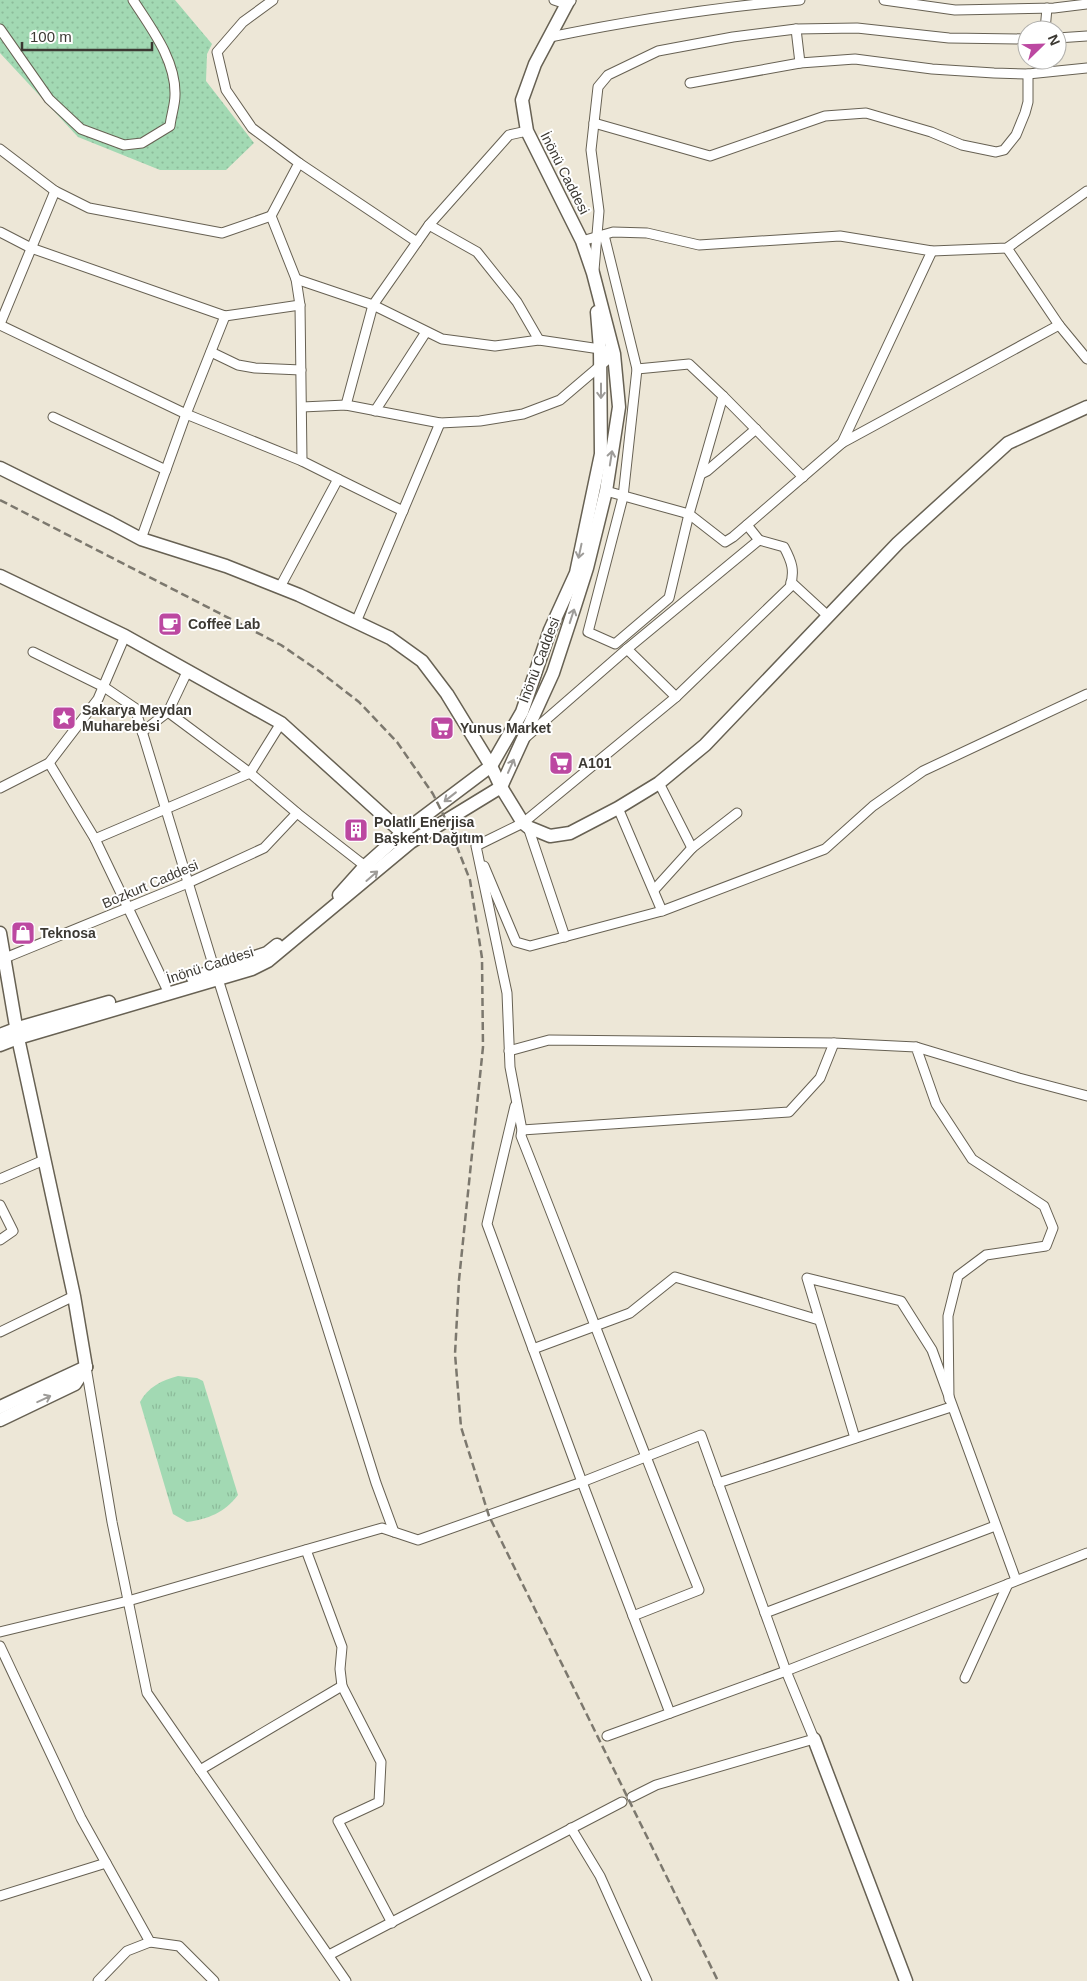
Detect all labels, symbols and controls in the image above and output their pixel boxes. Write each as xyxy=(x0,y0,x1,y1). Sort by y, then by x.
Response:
scale bar xyxy=(22,20,152,52)
north arrow xyxy=(1017,20,1067,70)
text: 100 m xyxy=(30,28,72,45)
text: N xyxy=(1045,32,1063,48)
street label: İnönü Caddesi xyxy=(537,129,594,217)
one-way arrow xyxy=(596,383,605,399)
one-way arrow xyxy=(606,450,616,466)
one-way arrow xyxy=(575,543,584,559)
one-way arrow xyxy=(568,608,577,624)
cafe icon: Coffee Lab xyxy=(157,611,183,637)
street label: İnönü Caddesi xyxy=(514,615,563,705)
place label: Coffee Lab xyxy=(188,616,260,632)
place label: Sakarya Meydan Muharebesi xyxy=(82,702,192,734)
place icon: Sakarya Meydan Muharebesi xyxy=(51,705,77,731)
supermarket icon: Yunus Market xyxy=(429,715,455,741)
place label: Yunus Market xyxy=(460,720,551,736)
supermarket icon: A101 xyxy=(548,750,574,776)
place label: A101 xyxy=(578,755,612,771)
one-way arrow xyxy=(506,759,516,774)
one-way arrow xyxy=(444,792,457,803)
place label: Polatlı Enerjisa Başkent Dağıtım xyxy=(374,814,484,846)
building icon: Polatlı Enerjisa Başkent Dağıtım xyxy=(343,817,369,843)
street label: Bozkurt Caddesi xyxy=(100,857,200,911)
one-way arrow xyxy=(366,870,379,881)
shop icon: Teknosa xyxy=(10,920,36,946)
place label: Teknosa xyxy=(40,925,96,941)
street label: İnönü Caddesi xyxy=(164,942,255,987)
one-way arrow xyxy=(36,1394,51,1403)

